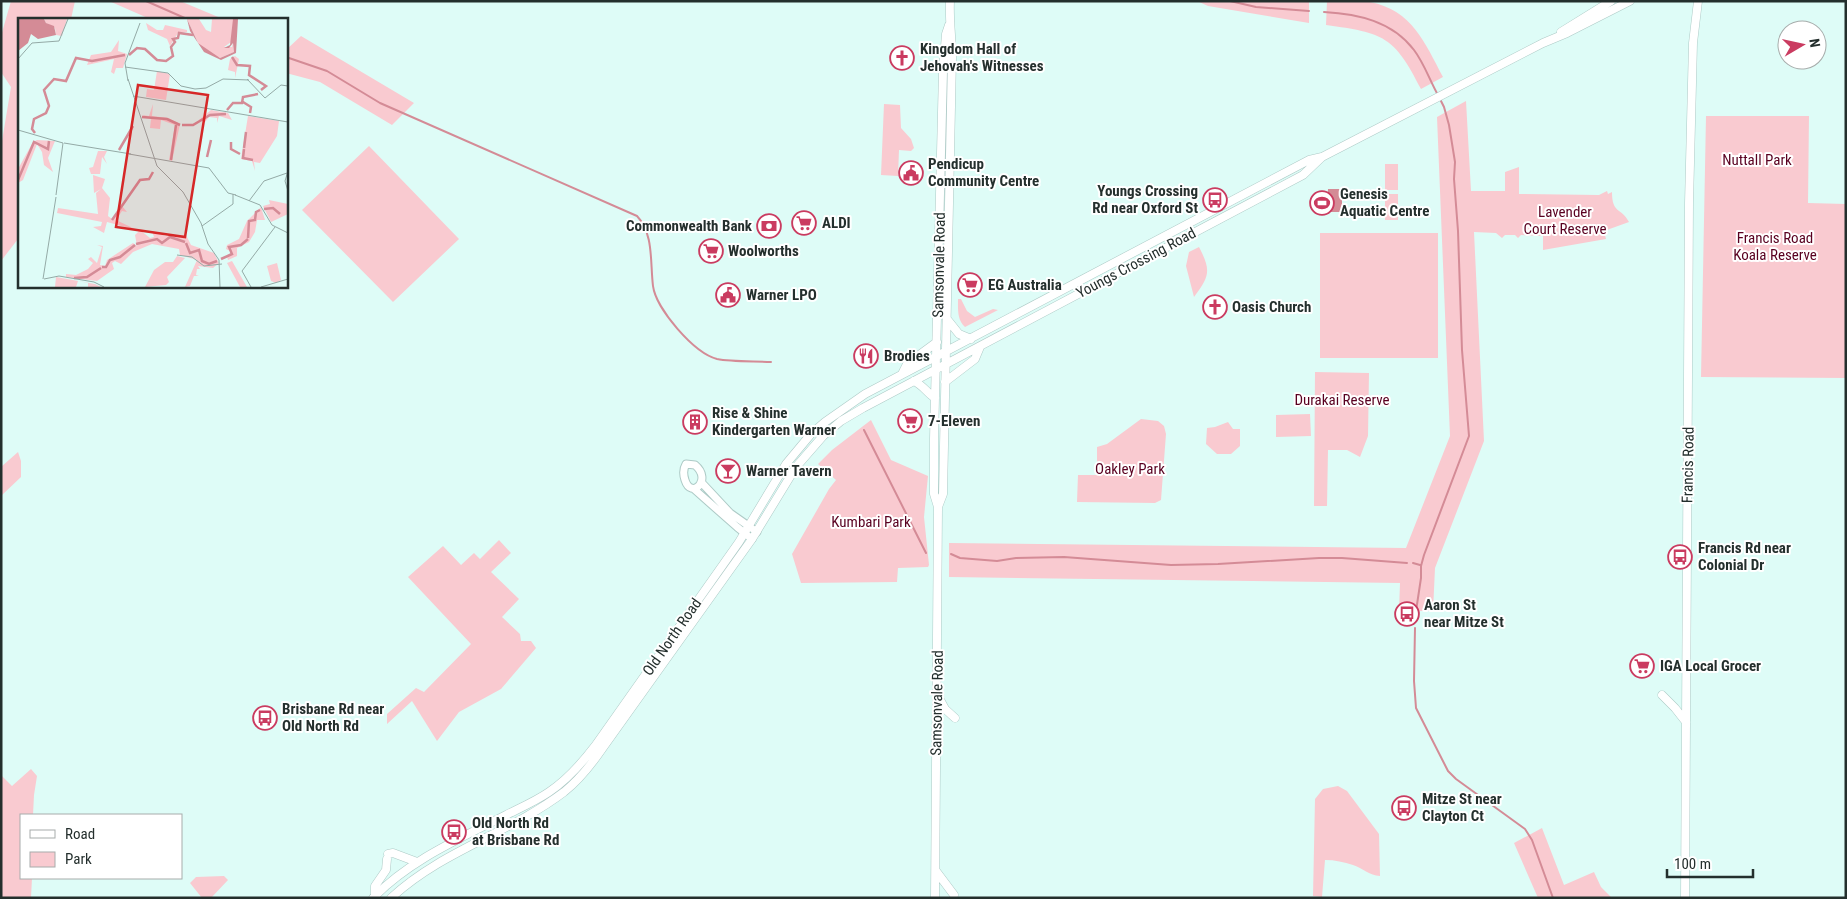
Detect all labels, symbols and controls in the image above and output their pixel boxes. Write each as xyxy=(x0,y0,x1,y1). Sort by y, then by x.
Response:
inset map xyxy=(18,18,288,288)
north arrow xyxy=(1777,20,1827,70)
text: N xyxy=(1806,37,1823,48)
place label: Kingdom Hall of Jehovah's Witnesses xyxy=(920,40,1044,75)
church icon: Kingdom Hall of Jehovah's Witnesses xyxy=(889,45,915,71)
park label: Nuttall Park xyxy=(1722,151,1792,169)
place label: Pendicup Community Centre xyxy=(928,155,1039,190)
public building icon: Pendicup Community Centre xyxy=(898,160,924,186)
place label: Youngs Crossing Rd near Oxford St xyxy=(1092,182,1198,217)
place label: Genesis Aquatic Centre xyxy=(1340,185,1429,220)
bus stop icon: Youngs Crossing Rd near Oxford St xyxy=(1202,187,1228,213)
sports icon: Genesis Aquatic Centre xyxy=(1309,190,1335,216)
park label: Lavender Court Reserve xyxy=(1523,203,1607,238)
supermarket icon: ALDI xyxy=(791,210,817,236)
street label: Samsonvale Road xyxy=(929,212,949,318)
bank icon: Commonwealth Bank xyxy=(756,213,782,239)
place label: ALDI xyxy=(822,214,851,232)
place label: Commonwealth Bank xyxy=(626,217,753,235)
street label: Youngs Crossing Road xyxy=(1073,224,1199,302)
park label: Francis Road Koala Reserve xyxy=(1733,229,1817,264)
supermarket icon: Woolworths xyxy=(698,238,724,264)
place label: Woolworths xyxy=(728,242,799,260)
supermarket icon: EG Australia xyxy=(957,272,983,298)
place label: EG Australia xyxy=(988,276,1062,294)
public building icon: Warner LPO xyxy=(715,282,741,308)
place label: Warner LPO xyxy=(746,286,817,304)
church icon: Oasis Church xyxy=(1202,294,1228,320)
place label: Oasis Church xyxy=(1232,298,1311,316)
restaurant icon: Brodies xyxy=(853,343,879,369)
place label: Brodies xyxy=(884,347,930,365)
park label: Durakai Reserve xyxy=(1294,391,1390,409)
place label: Rise & Shine Kindergarten Warner xyxy=(712,404,836,439)
supermarket icon: 7-Eleven xyxy=(897,408,923,434)
building icon: Rise & Shine Kindergarten Warner xyxy=(682,409,708,435)
place label: 7-Eleven xyxy=(928,412,980,430)
street label: Francis Road xyxy=(1678,427,1698,503)
bar icon: Warner Tavern xyxy=(715,458,741,484)
park label: Oakley Park xyxy=(1095,460,1165,478)
place label: Warner Tavern xyxy=(746,462,832,480)
park label: Kumbari Park xyxy=(831,513,911,531)
place label: Francis Rd near Colonial Dr xyxy=(1698,539,1791,574)
bus stop icon: Francis Rd near Colonial Dr xyxy=(1667,544,1693,570)
street label: Old North Road xyxy=(639,595,705,679)
place label: Aaron St near Mitze St xyxy=(1424,596,1504,631)
bus stop icon: Aaron St near Mitze St xyxy=(1394,601,1420,627)
street label: Samsonvale Road xyxy=(927,650,947,756)
supermarket icon: IGA Local Grocer xyxy=(1629,653,1655,679)
place label: IGA Local Grocer xyxy=(1660,657,1761,675)
place label: Brisbane Rd near Old North Rd xyxy=(282,700,384,735)
bus stop icon: Brisbane Rd near Old North Rd xyxy=(252,705,278,731)
place label: Mitze St near Clayton Ct xyxy=(1422,790,1502,825)
bus stop icon: Mitze St near Clayton Ct xyxy=(1391,795,1417,821)
legend xyxy=(20,814,182,879)
place label: Old North Rd at Brisbane Rd xyxy=(472,814,559,849)
bus stop icon: Old North Rd at Brisbane Rd xyxy=(441,819,467,845)
text: Road xyxy=(65,825,95,843)
scale bar xyxy=(1667,846,1753,878)
text: Park xyxy=(65,850,92,868)
text: 100 m xyxy=(1674,855,1711,873)

